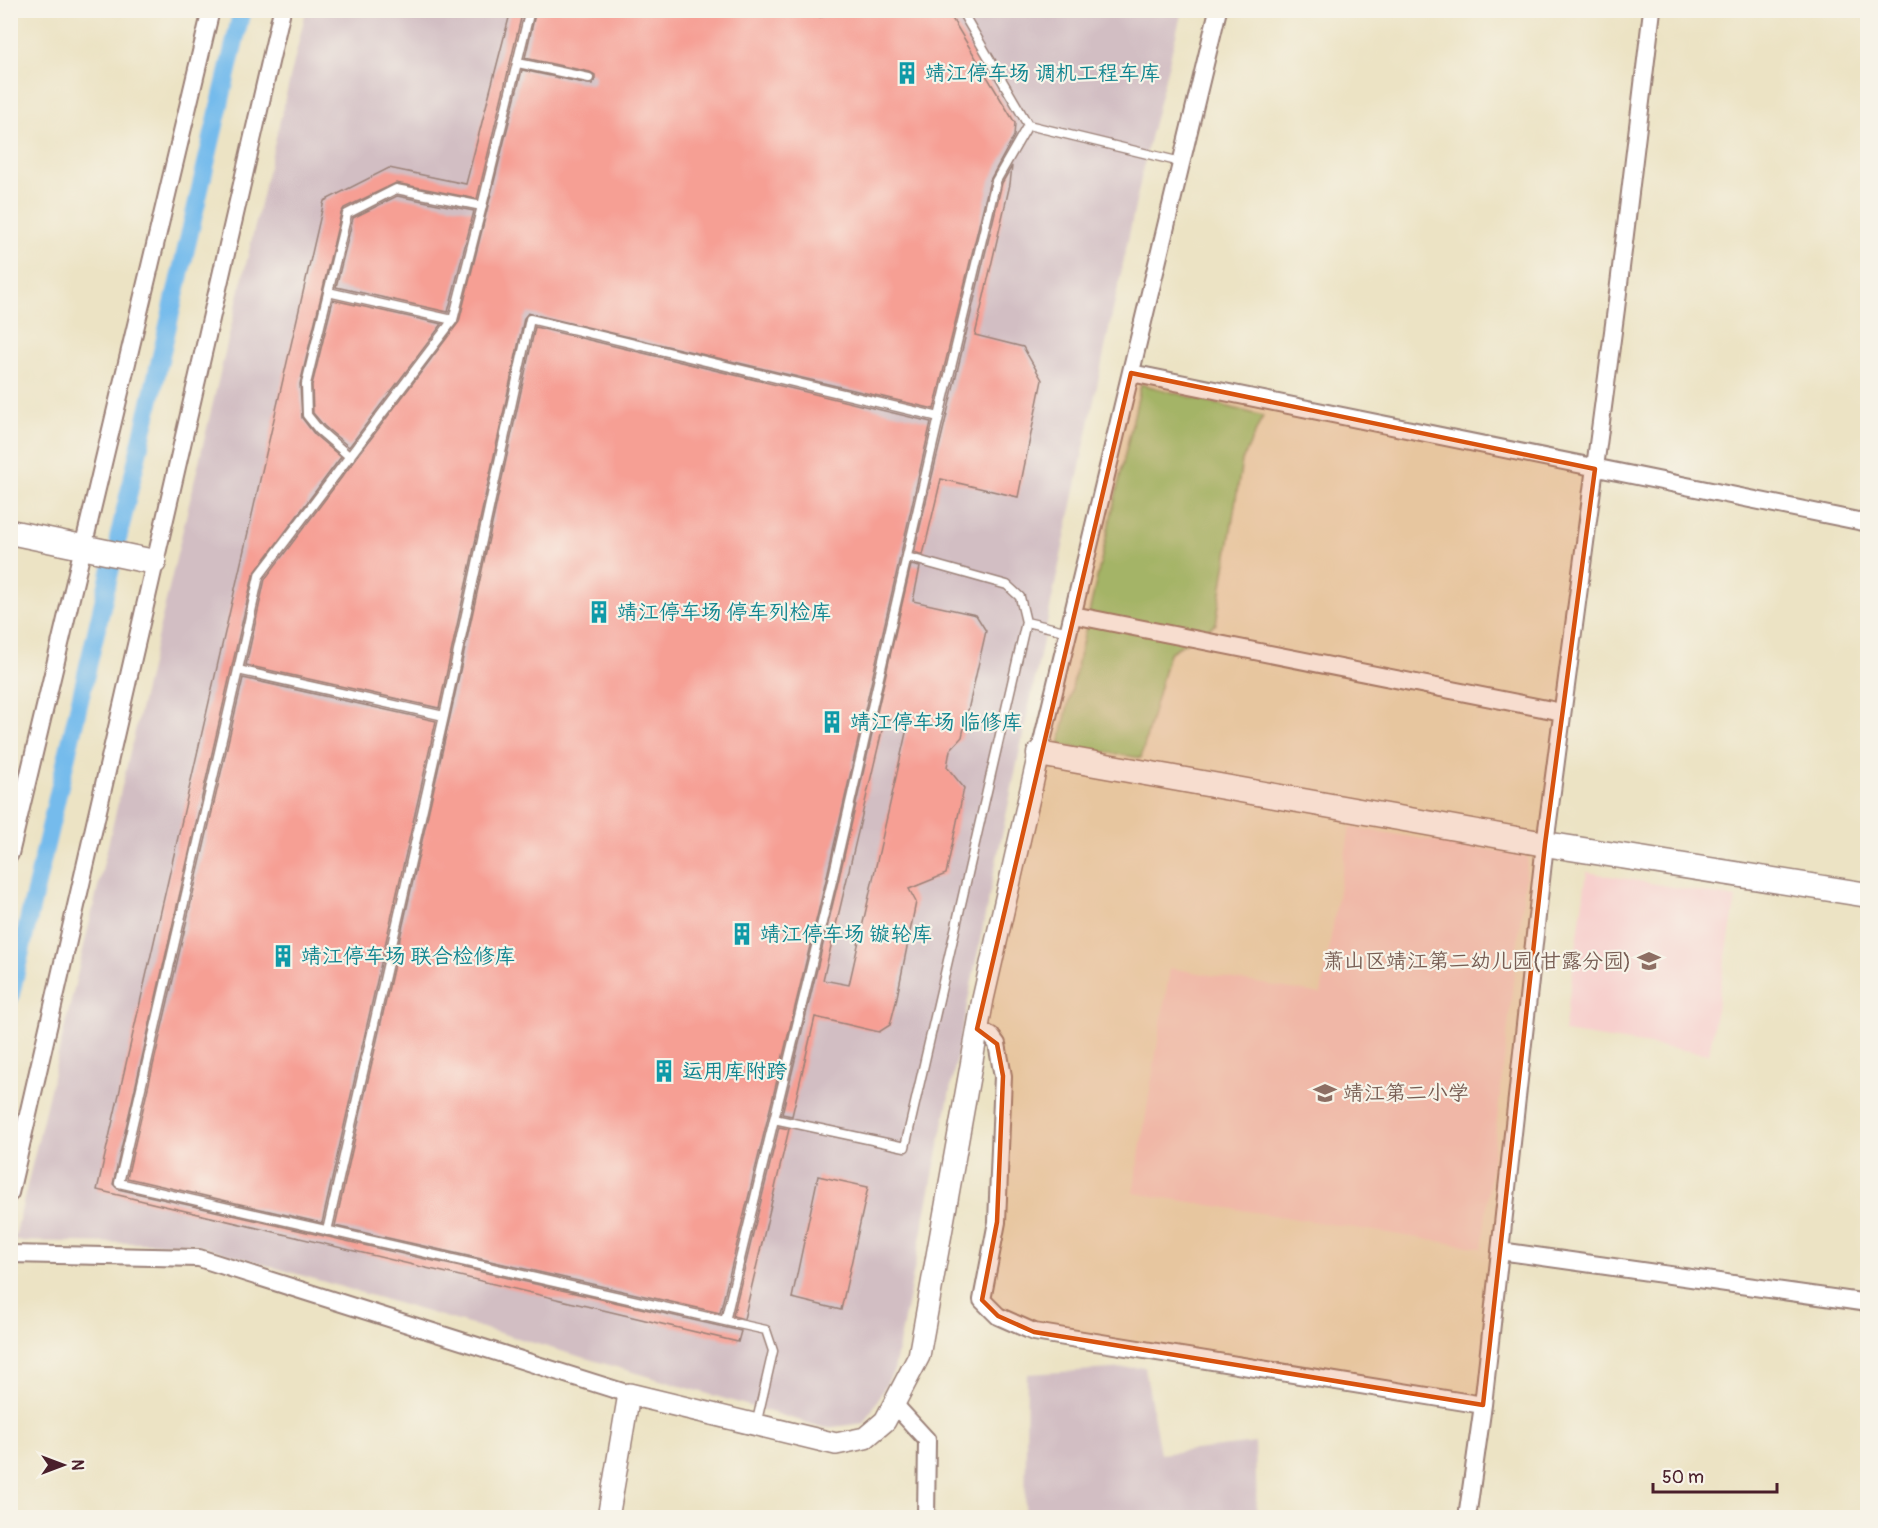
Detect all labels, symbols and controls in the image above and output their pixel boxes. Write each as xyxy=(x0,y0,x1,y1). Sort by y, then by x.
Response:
building icon: 靖江停车场 调机工程车库 xyxy=(894,60,920,86)
place label: 靖江停车场 调机工程车库 xyxy=(925,60,1161,87)
building icon: 靖江停车场 停车列检库 xyxy=(586,599,612,625)
place label: 靖江停车场 停车列检库 xyxy=(617,599,832,626)
building icon: 靖江停车场 临修库 xyxy=(819,709,845,735)
place label: 靖江停车场 临修库 xyxy=(850,709,1023,736)
building icon: 靖江停车场 镟轮库 xyxy=(729,921,755,947)
place label: 靖江停车场 镟轮库 xyxy=(760,921,933,948)
building icon: 靖江停车场 联合检修库 xyxy=(270,943,296,969)
place label: 靖江停车场 联合检修库 xyxy=(301,943,516,970)
place label: 萧山区靖江第二幼儿园(甘露分园) xyxy=(1323,948,1631,975)
school or university icon: 萧山区靖江第二幼儿园(甘露分园) xyxy=(1636,948,1662,974)
building icon: 运用库附跨 xyxy=(651,1058,677,1084)
place label: 运用库附跨 xyxy=(682,1058,787,1085)
school or university icon: 靖江第二小学 xyxy=(1312,1080,1338,1106)
place label: 靖江第二小学 xyxy=(1343,1080,1469,1107)
north arrow xyxy=(33,1435,93,1495)
scale bar xyxy=(1653,1456,1778,1494)
text: N xyxy=(67,1460,87,1471)
text: 50 m xyxy=(1662,1466,1704,1489)

